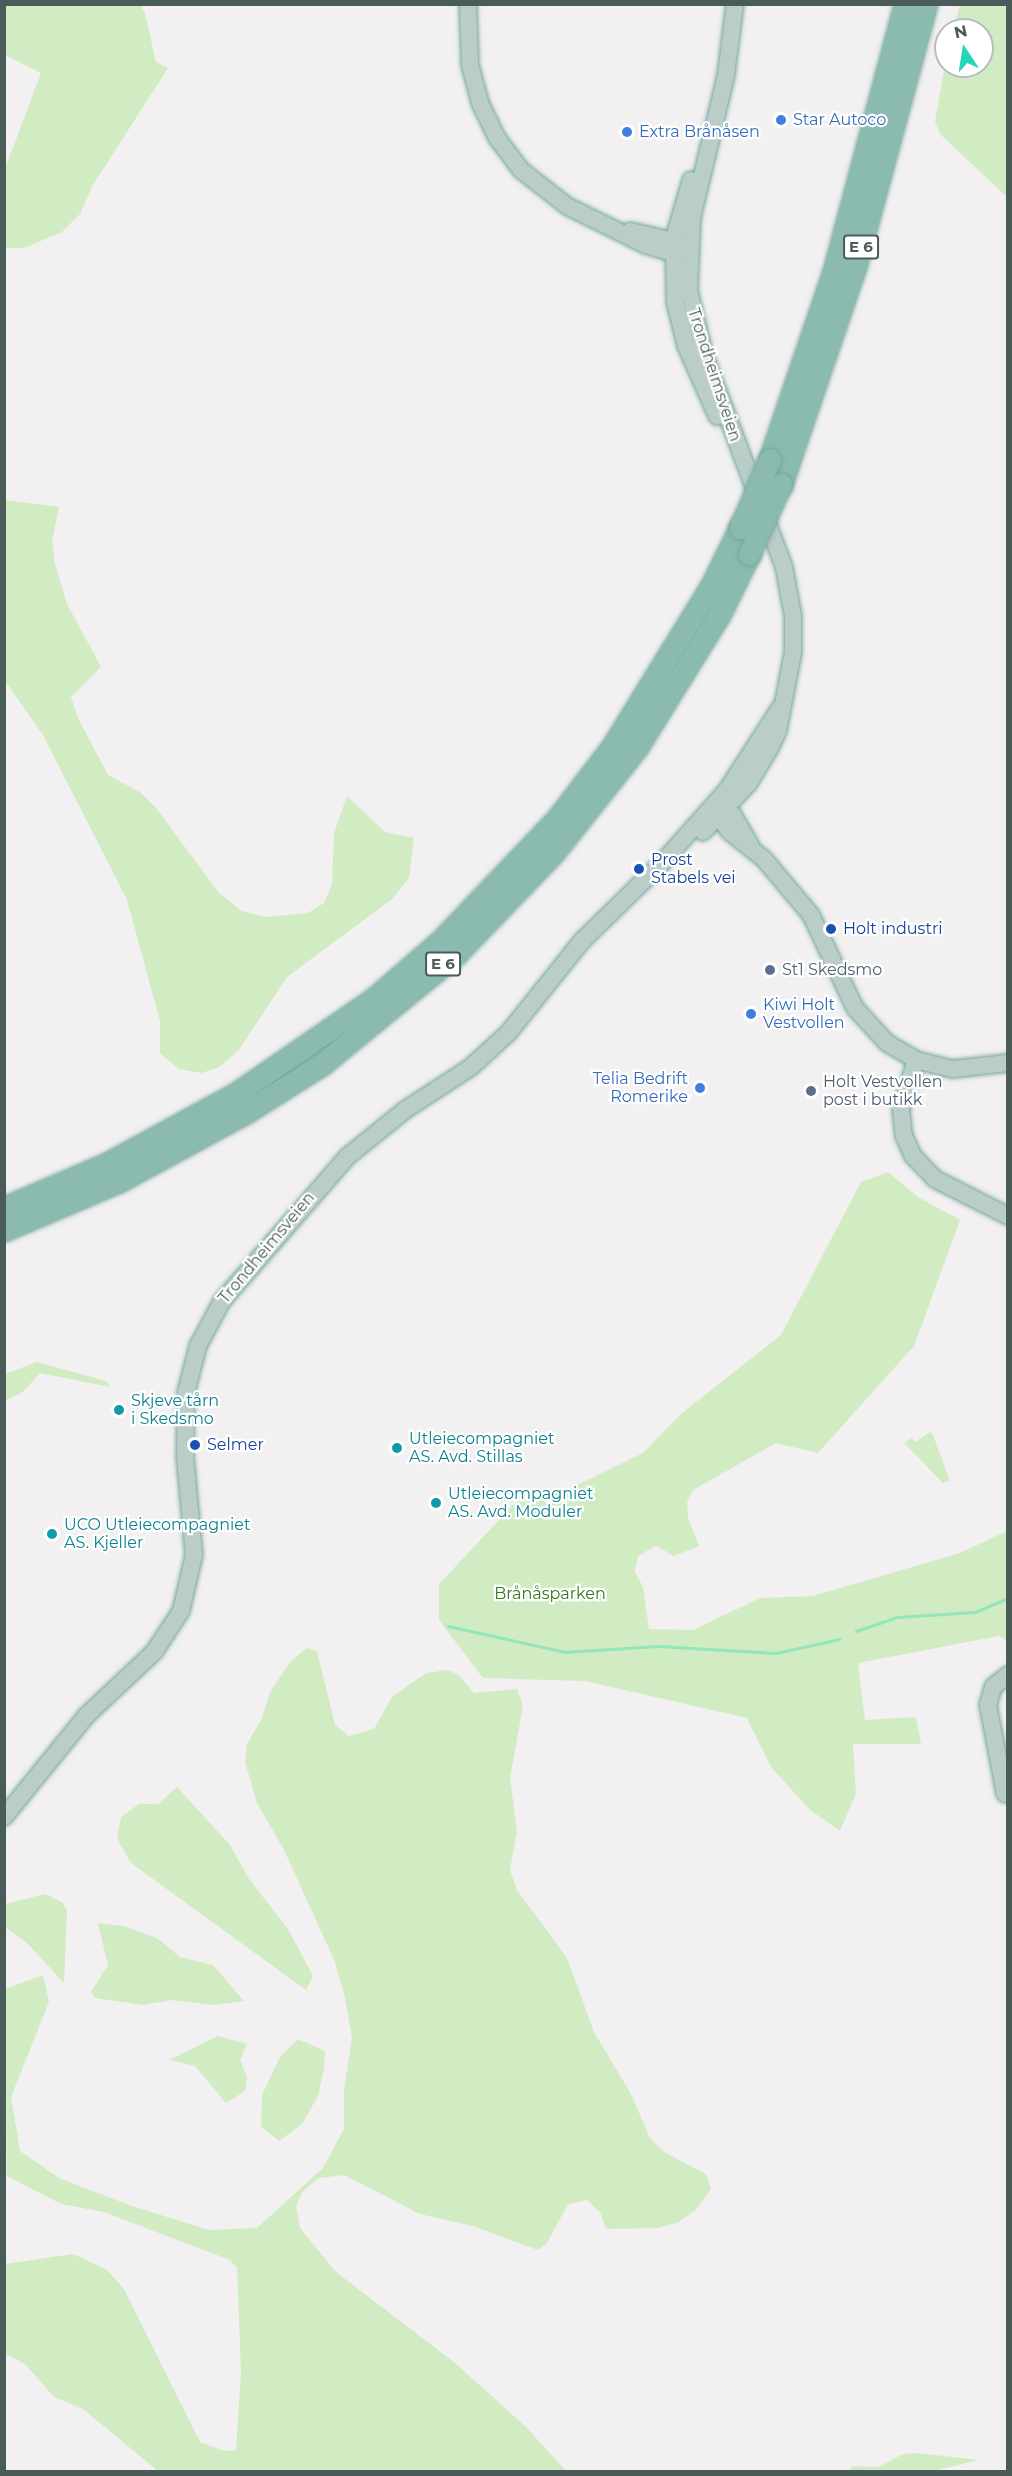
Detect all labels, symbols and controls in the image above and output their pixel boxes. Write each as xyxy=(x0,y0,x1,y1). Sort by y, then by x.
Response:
north arrow xyxy=(934,18,994,78)
text: N xyxy=(952,21,969,42)
place label: Star Autoco xyxy=(793,110,886,130)
marker: Star Autoco xyxy=(774,113,788,127)
place label: Extra Brånåsen xyxy=(639,122,760,142)
marker: Extra Brånåsen xyxy=(620,125,634,139)
road number: E 6 xyxy=(843,235,879,259)
street label: Trondheimsveien xyxy=(683,306,745,444)
place label: Prost Stabels vei xyxy=(651,850,736,888)
marker: Prost Stabels vei xyxy=(632,862,646,876)
place label: Holt industri xyxy=(843,919,943,939)
marker: Holt industri xyxy=(824,922,838,936)
road number: E 6 xyxy=(425,952,461,976)
place label: St1 Skedsmo xyxy=(782,960,882,980)
marker: St1 Skedsmo xyxy=(763,963,777,977)
place label: Kiwi Holt Vestvollen xyxy=(763,995,845,1033)
marker: Kiwi Holt Vestvollen xyxy=(744,1007,758,1021)
place label: Telia Bedrift Romerike xyxy=(593,1069,688,1107)
place label: Holt Vestvollen post i butikk xyxy=(823,1072,943,1110)
marker: Telia Bedrift Romerike xyxy=(693,1081,707,1095)
marker: Holt Vestvollen post i butikk xyxy=(804,1084,818,1098)
street label: Trondheimsveien xyxy=(215,1189,319,1307)
place label: Skjeve tårn i Skedsmo xyxy=(131,1391,219,1429)
marker: Skjeve tårn i Skedsmo xyxy=(112,1403,126,1417)
place label: Utleiecompagniet AS. Avd. Stillas xyxy=(409,1429,554,1467)
place label: Selmer xyxy=(207,1435,264,1455)
marker: Selmer xyxy=(188,1438,202,1452)
marker: Utleiecompagniet AS. Avd. Stillas xyxy=(390,1441,404,1455)
place label: Utleiecompagniet AS. Avd. Moduler xyxy=(448,1484,593,1522)
marker: Utleiecompagniet AS. Avd. Moduler xyxy=(429,1496,443,1510)
place label: UCO Utleiecompagniet AS. Kjeller xyxy=(64,1515,251,1553)
marker: UCO Utleiecompagniet AS. Kjeller xyxy=(45,1527,59,1541)
park label: Brånåsparken xyxy=(494,1584,606,1604)

